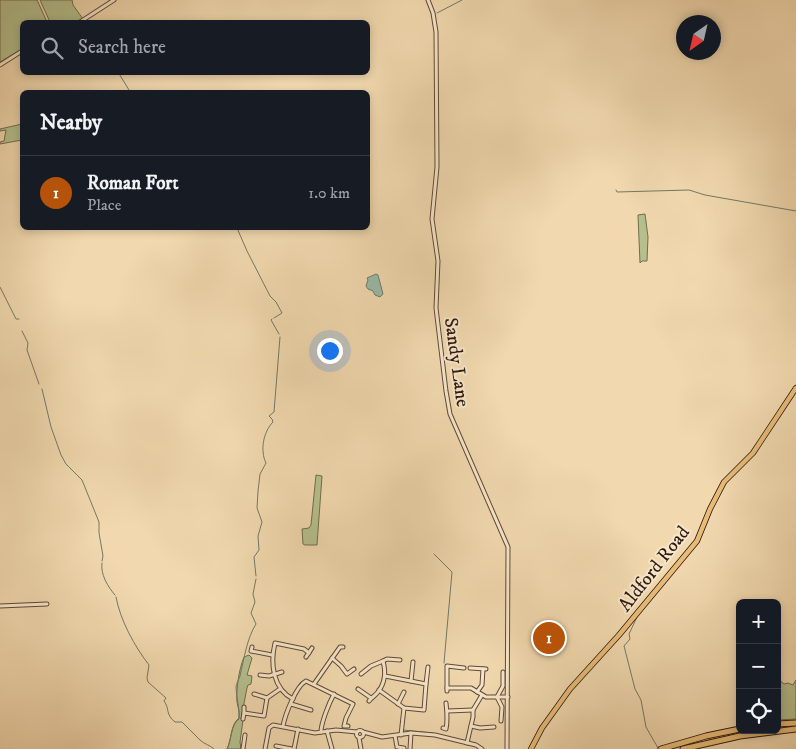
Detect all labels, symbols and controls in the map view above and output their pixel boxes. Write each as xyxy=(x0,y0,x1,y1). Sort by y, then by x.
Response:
north arrow xyxy=(676,15,721,60)
search box xyxy=(20,20,370,75)
icon: search xyxy=(38,34,66,62)
text: Search here xyxy=(78,36,166,59)
text: Nearby xyxy=(40,110,102,136)
text: Roman Fort xyxy=(87,172,178,195)
text: 1 xyxy=(53,183,59,203)
text: 1.0 km xyxy=(308,183,350,203)
text: Place xyxy=(87,195,121,215)
street label: Sandy Lane xyxy=(439,316,474,408)
your location xyxy=(317,338,343,364)
street label: Aldford Road xyxy=(614,521,695,616)
map controls xyxy=(736,599,781,734)
button: + xyxy=(736,599,781,644)
pin: 1 xyxy=(533,619,565,657)
button: − xyxy=(736,644,781,689)
button: locate xyxy=(736,689,781,734)

